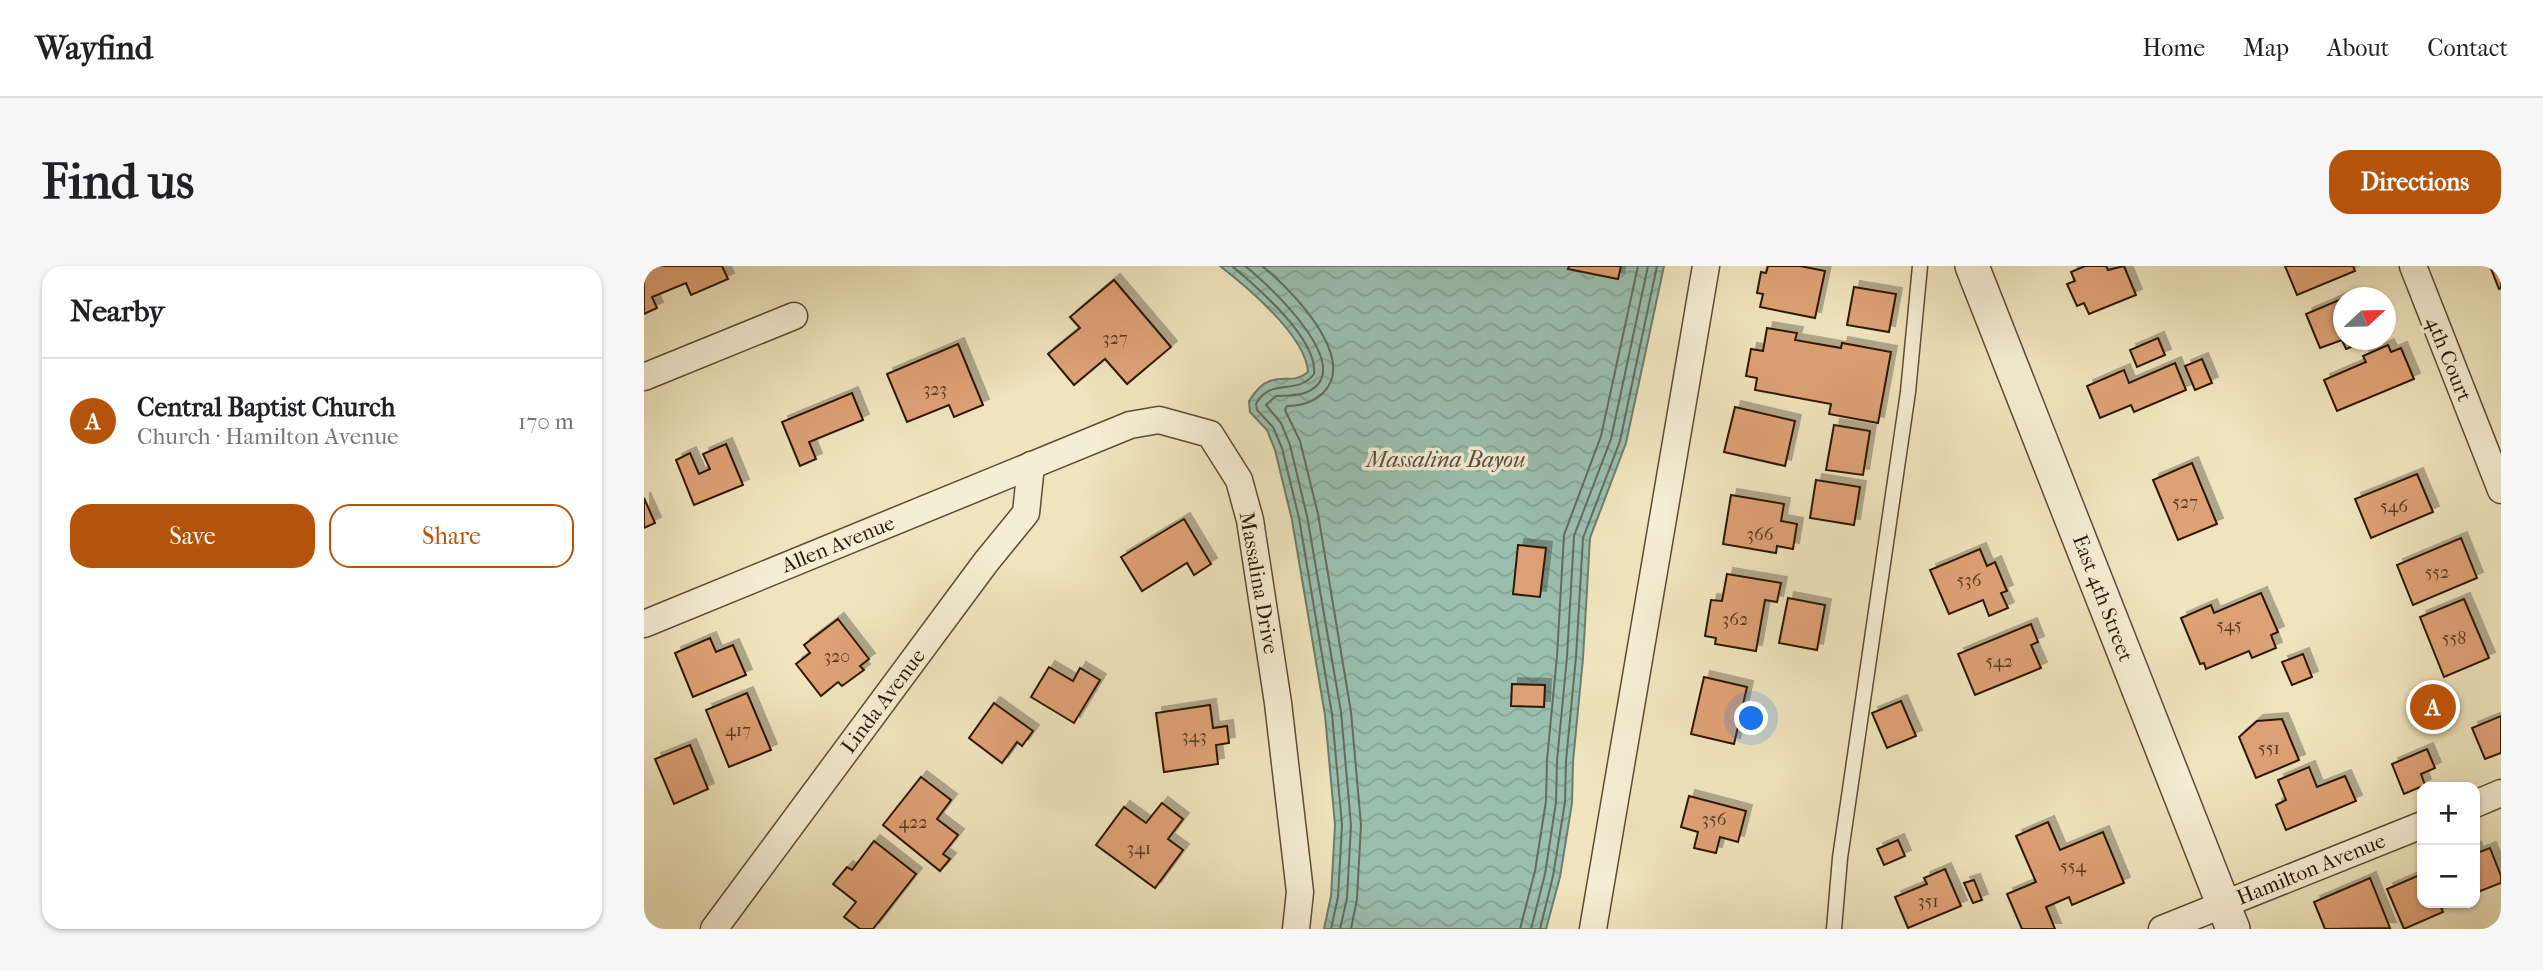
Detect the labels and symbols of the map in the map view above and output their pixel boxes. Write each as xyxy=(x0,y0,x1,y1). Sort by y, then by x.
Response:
north arrow xyxy=(2333,287,2396,350)
street label: 4th Court xyxy=(2421,313,2477,405)
house number: 327 xyxy=(1102,328,1128,349)
house number: 323 xyxy=(923,379,947,400)
water label: Massalina Bayou xyxy=(1364,446,1526,473)
house number: 527 xyxy=(2172,492,2198,513)
house number: 546 xyxy=(2380,496,2408,517)
street label: Allen Avenue xyxy=(777,510,898,578)
street label: Massalina Drive xyxy=(1235,510,1283,656)
house number: 366 xyxy=(1747,524,1774,545)
street label: East 4th Street xyxy=(2068,531,2138,665)
house number: 552 xyxy=(2425,562,2449,583)
house number: 536 xyxy=(1957,570,1982,591)
house number: 362 xyxy=(1722,609,1748,630)
house number: 545 xyxy=(2216,615,2242,636)
house number: 558 xyxy=(2442,628,2466,649)
street label: Linda Avenue xyxy=(836,644,930,758)
house number: 320 xyxy=(824,646,850,667)
house number: 542 xyxy=(1985,651,2013,672)
pin: A xyxy=(2410,681,2456,733)
your location xyxy=(1734,701,1768,735)
house number: 417 xyxy=(725,720,751,741)
house number: 343 xyxy=(1181,726,1207,747)
house number: 551 xyxy=(2258,738,2280,759)
house number: 356 xyxy=(1702,809,1727,830)
house number: 422 xyxy=(898,812,928,833)
street label: Hamilton Avenue xyxy=(2233,828,2389,910)
house number: 341 xyxy=(1127,838,1151,859)
house number: 554 xyxy=(2060,856,2086,877)
house number: 351 xyxy=(1917,891,1939,912)

